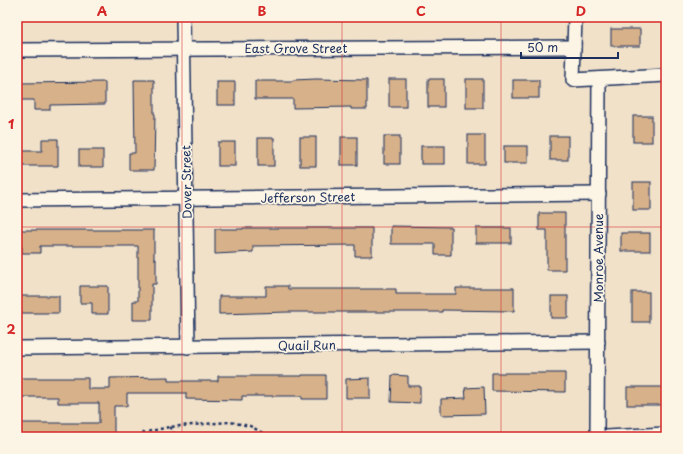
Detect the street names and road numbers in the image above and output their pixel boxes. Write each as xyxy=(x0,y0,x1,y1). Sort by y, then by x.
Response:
street label: East Grove Street xyxy=(245,39,348,57)
street label: Dover Street xyxy=(176,145,196,219)
street label: Jefferson Street xyxy=(260,187,356,207)
street label: Monroe Avenue xyxy=(589,213,607,303)
street label: Quail Run xyxy=(278,335,336,355)

